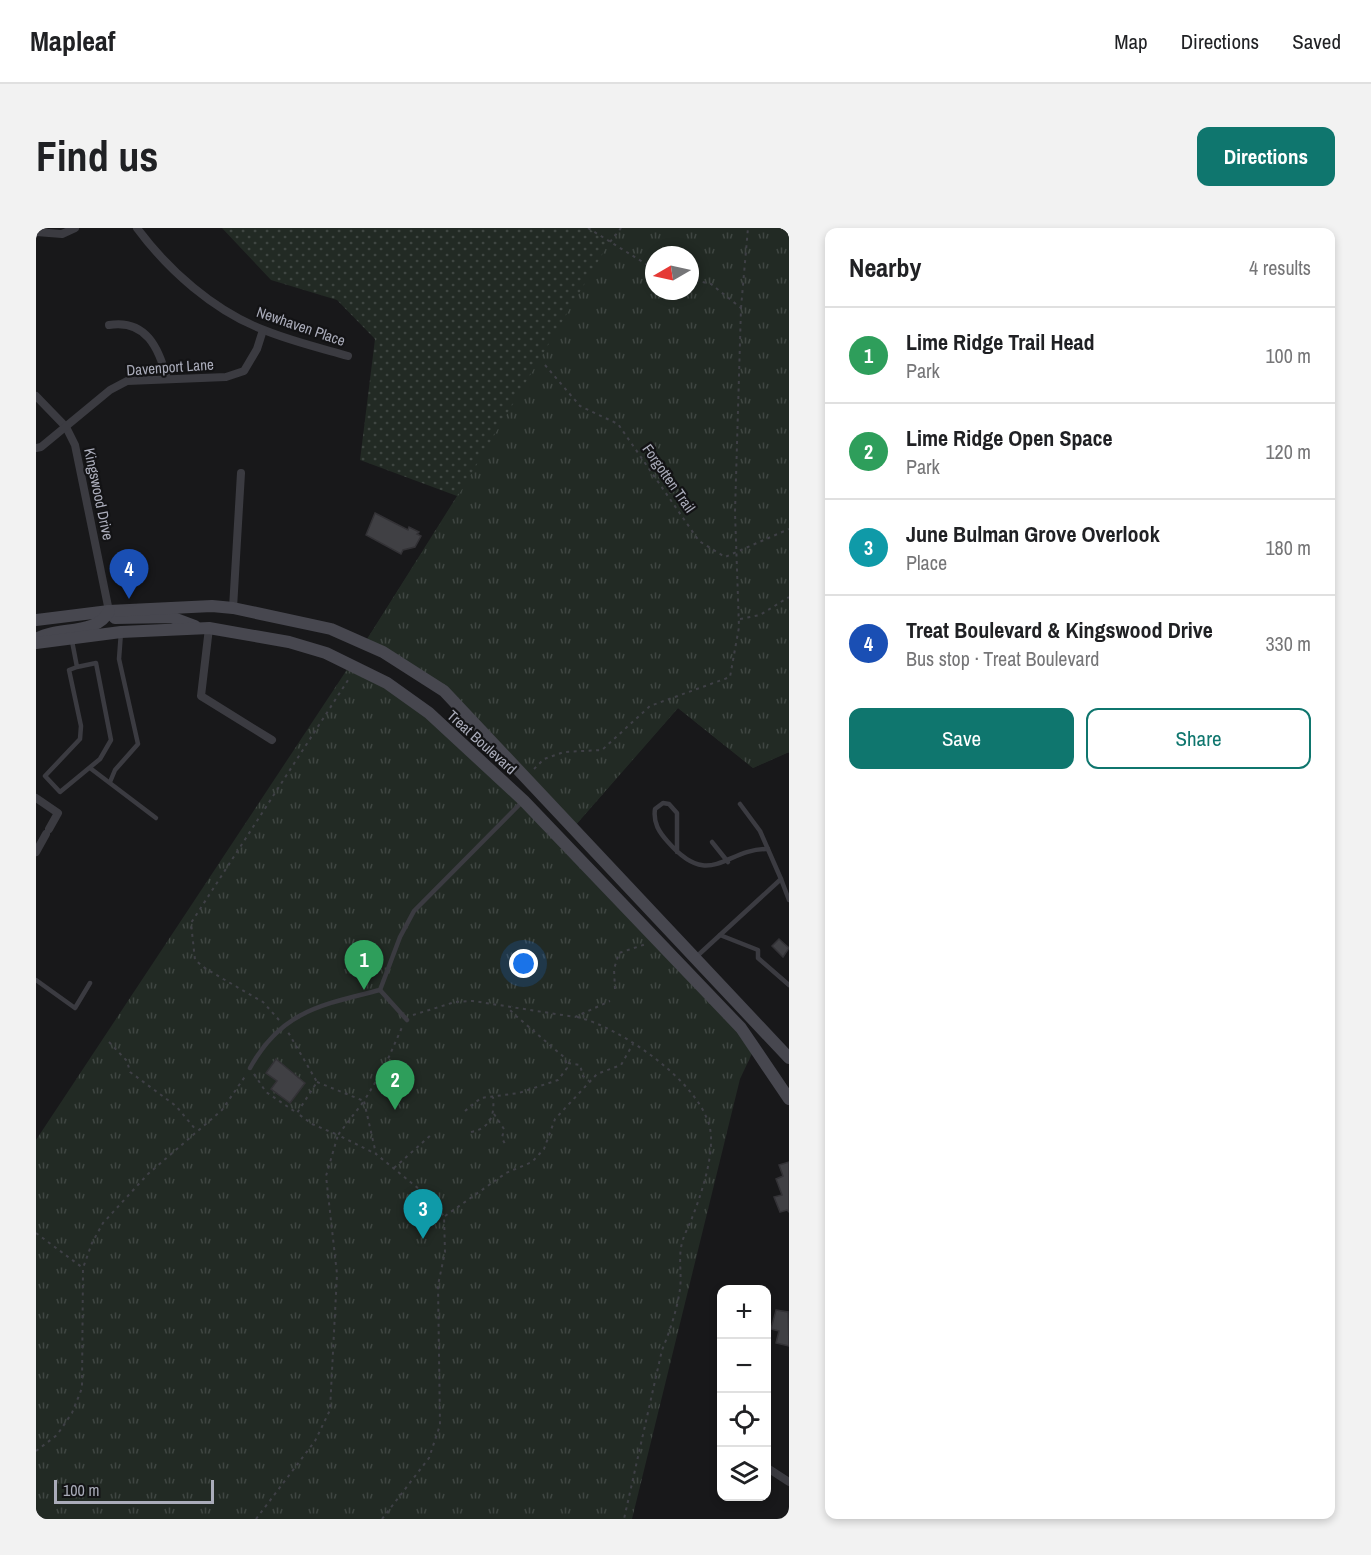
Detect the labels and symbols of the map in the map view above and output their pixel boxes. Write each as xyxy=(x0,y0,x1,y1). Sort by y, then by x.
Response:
north arrow xyxy=(645,246,699,300)
street label: Newhaven Place xyxy=(254,301,348,351)
street label: Davenport Lane xyxy=(126,353,215,381)
street label: Forgotten Trail xyxy=(638,439,700,517)
street label: Kingswood Drive xyxy=(79,446,119,542)
pin: 4 xyxy=(110,550,148,599)
street label: Treat Boulevard xyxy=(443,705,521,779)
pin: 1 xyxy=(344,940,384,990)
your location xyxy=(509,949,538,978)
pin: 2 xyxy=(376,1060,414,1110)
pin: 3 xyxy=(404,1190,442,1239)
scale bar xyxy=(54,1477,214,1504)

